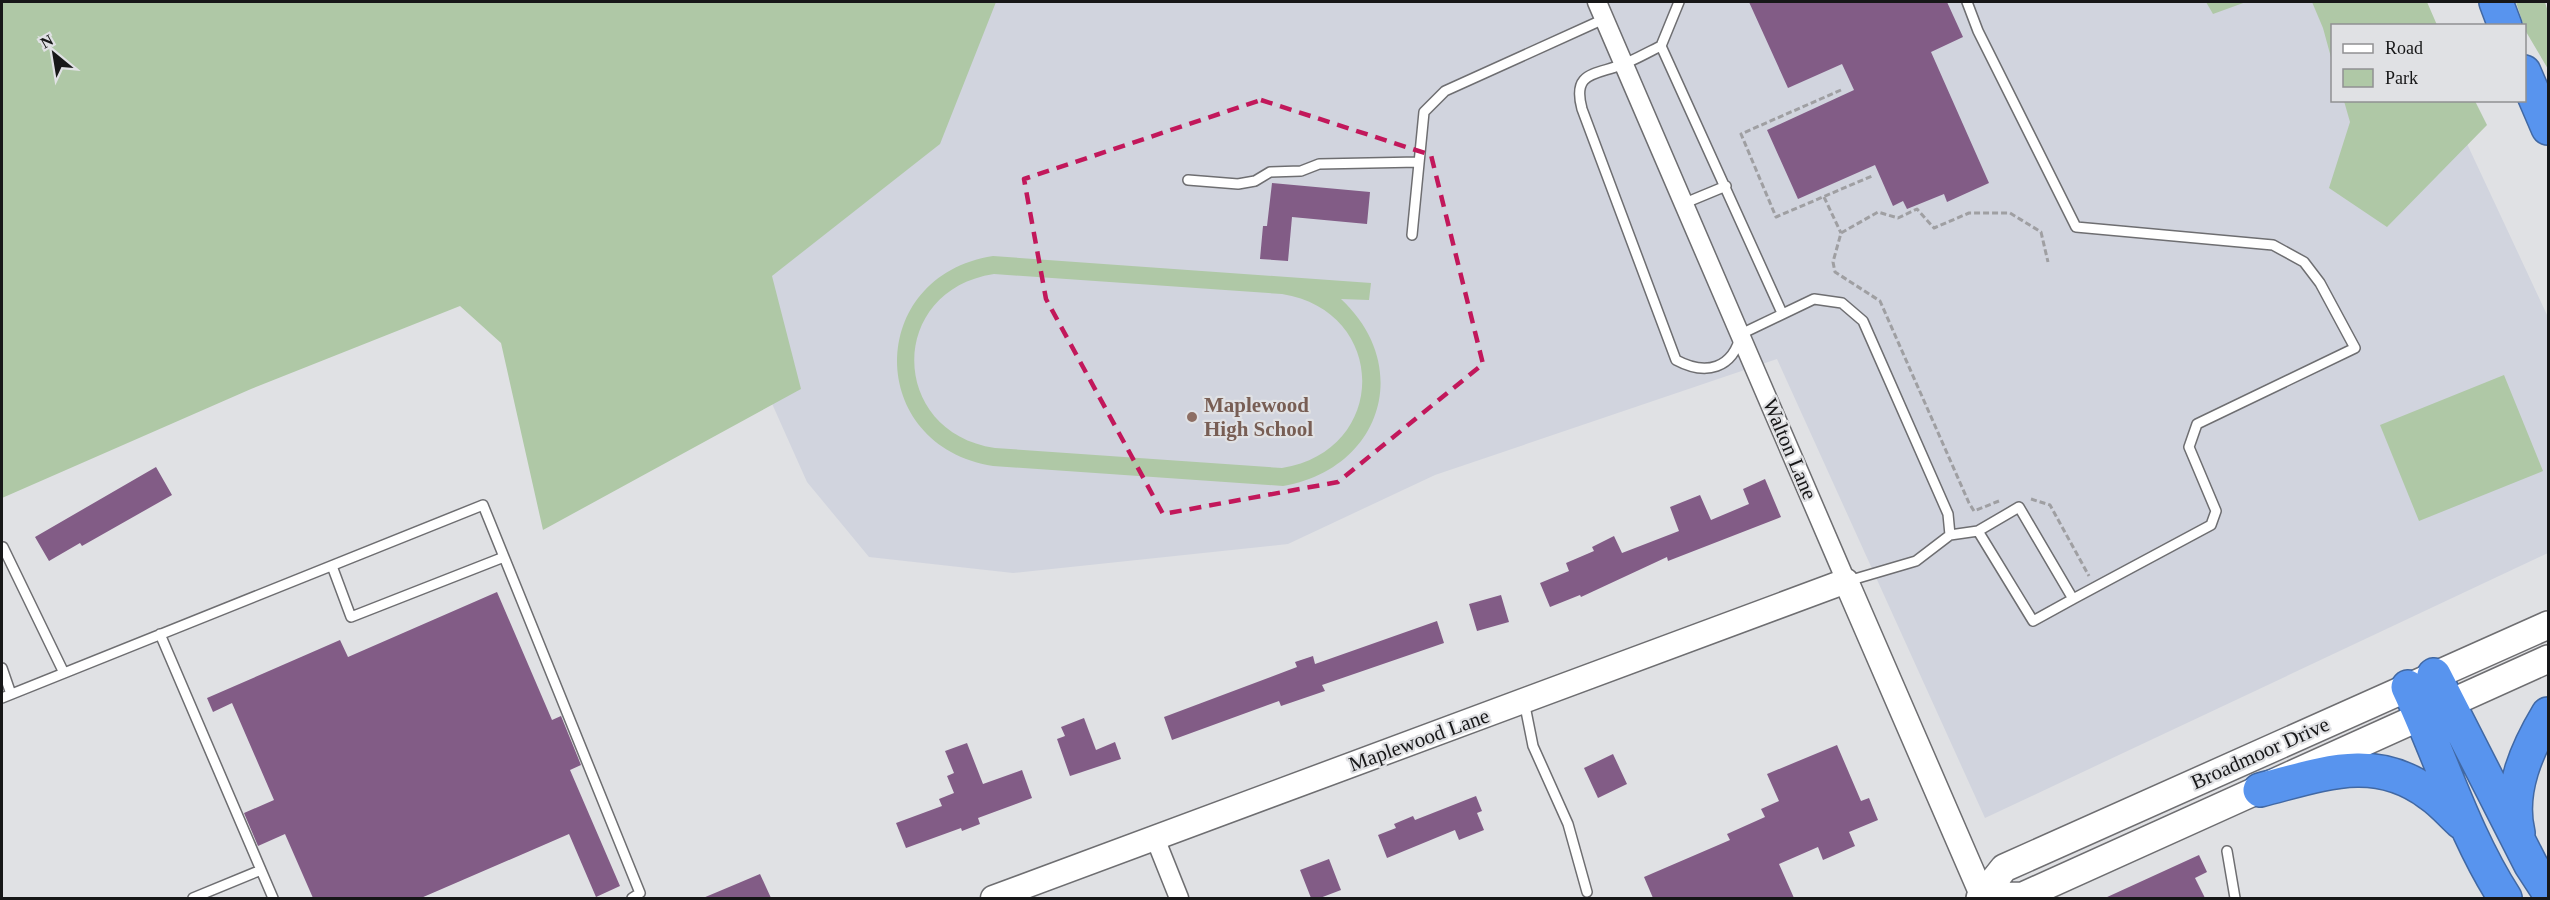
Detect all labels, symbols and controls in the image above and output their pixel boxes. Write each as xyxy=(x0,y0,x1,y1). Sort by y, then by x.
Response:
north arrow xyxy=(24,24,84,84)
legend xyxy=(2331,24,2526,102)
text: N xyxy=(37,31,56,52)
text: Road xyxy=(2385,38,2423,58)
text: Park xyxy=(2385,68,2418,88)
place label: Maplewood High School xyxy=(1204,393,1313,441)
street label: Walton Lane xyxy=(1758,395,1822,503)
marker: Maplewood High School xyxy=(1185,410,1199,424)
street label: Maplewood Lane xyxy=(1346,703,1492,777)
street label: Broadmoor Drive xyxy=(2187,712,2333,794)

